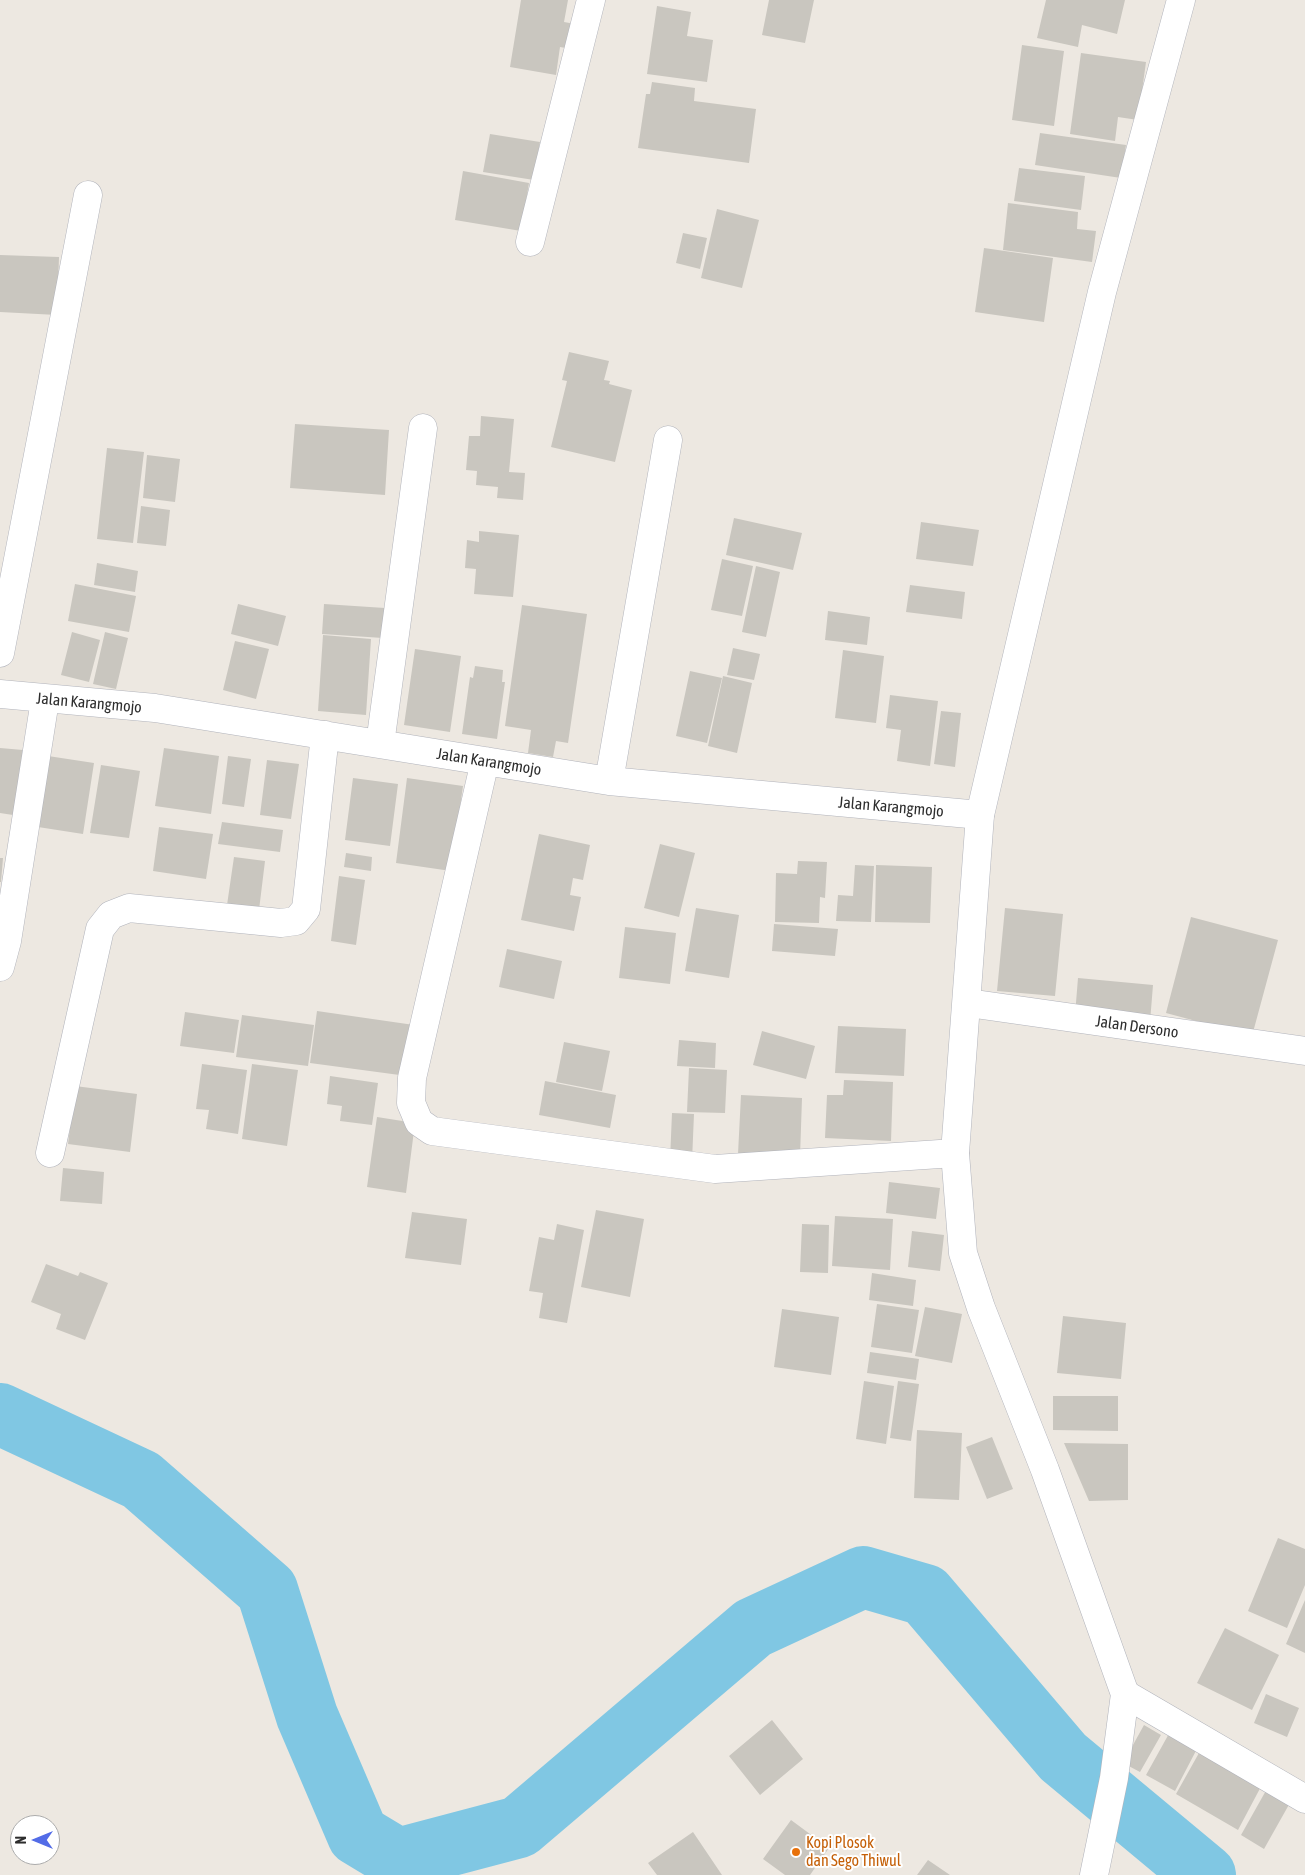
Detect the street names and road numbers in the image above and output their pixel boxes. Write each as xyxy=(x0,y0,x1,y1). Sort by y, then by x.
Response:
street label: Jalan Karangmojo xyxy=(35,689,143,717)
street label: Jalan Karangmojo xyxy=(435,744,543,780)
street label: Jalan Karangmojo xyxy=(837,793,945,821)
street label: Jalan Dersono xyxy=(1094,1012,1180,1042)

